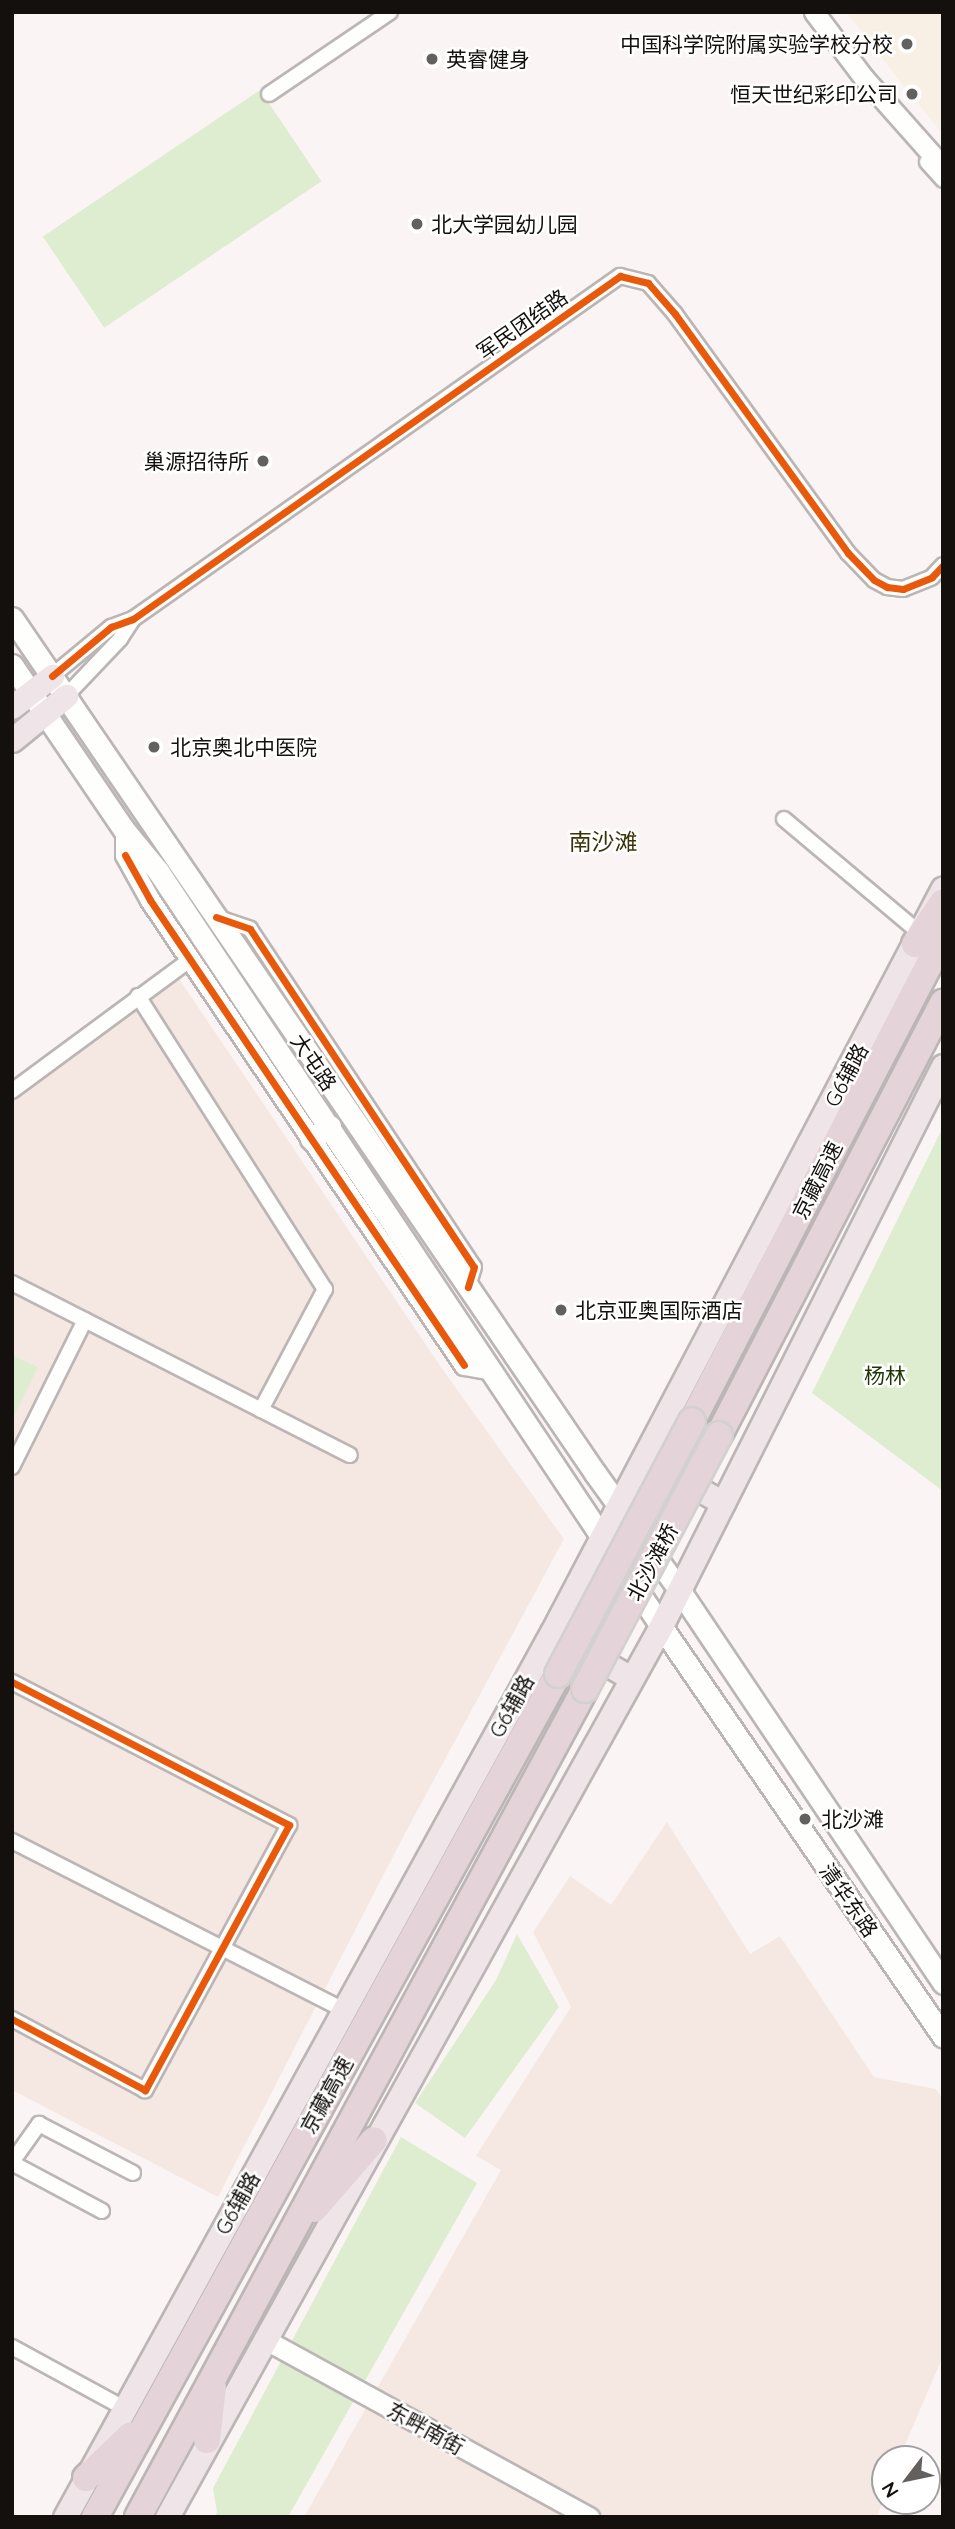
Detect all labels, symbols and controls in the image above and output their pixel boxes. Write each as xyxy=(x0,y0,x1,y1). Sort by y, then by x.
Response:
place label: 中国科学院附属实验学校分校 xyxy=(620,31,893,57)
marker: 中国科学院附属实验学校分校 xyxy=(899,36,915,52)
place label: 英睿健身 xyxy=(446,46,530,72)
marker: 英睿健身 xyxy=(424,51,440,67)
place label: 恒天世纪彩印公司 xyxy=(730,81,898,107)
marker: 恒天世纪彩印公司 xyxy=(904,86,920,102)
place label: 北大学园幼儿园 xyxy=(431,211,578,237)
marker: 北大学园幼儿园 xyxy=(409,216,425,232)
street label: 军民团结路 xyxy=(472,284,572,364)
place label: 巢源招待所 xyxy=(144,448,249,474)
marker: 巢源招待所 xyxy=(255,453,271,469)
place label: 北京奥北中医院 xyxy=(170,734,317,760)
marker: 北京奥北中医院 xyxy=(144,737,164,757)
district label: 南沙滩 xyxy=(569,828,637,856)
street label: 大屯路 xyxy=(286,1029,342,1095)
street label: G6辅路 xyxy=(819,1039,873,1111)
street label: 京藏高速 xyxy=(787,1137,847,1223)
place label: 北京亚奥国际酒店 xyxy=(575,1297,743,1323)
marker: 北京亚奥国际酒店 xyxy=(553,1302,569,1318)
park label: 杨林 xyxy=(864,1362,906,1388)
street label: 北沙滩桥 xyxy=(621,1519,683,1605)
street label: G6辅路 xyxy=(484,1670,538,1742)
place label: 北沙滩 xyxy=(821,1806,884,1832)
marker: 北沙滩 xyxy=(795,1809,815,1829)
street label: 清华东路 xyxy=(815,1858,883,1942)
street label: 京藏高速 xyxy=(295,2052,357,2138)
street label: G6辅路 xyxy=(210,2167,264,2239)
street label: 东畔南街 xyxy=(383,2397,469,2459)
north arrow xyxy=(871,2445,941,2515)
text: N xyxy=(876,2478,904,2502)

